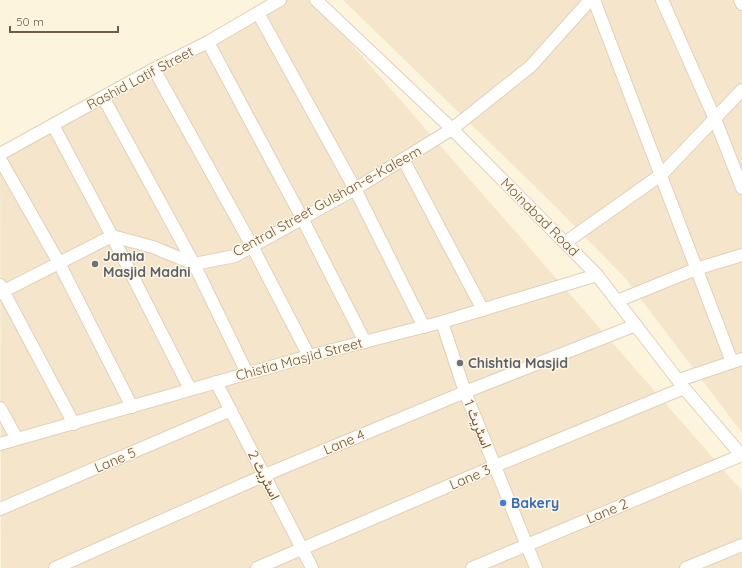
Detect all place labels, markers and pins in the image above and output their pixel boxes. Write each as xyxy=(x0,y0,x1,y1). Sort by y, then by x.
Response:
place label: Jamia Masjid Madni xyxy=(103,247,191,281)
marker: Jamia Masjid Madni xyxy=(90,259,100,269)
place label: Chishtia Masjid xyxy=(468,354,568,372)
marker: Chishtia Masjid xyxy=(455,358,465,368)
place label: Bakery xyxy=(511,494,559,512)
marker: Bakery xyxy=(498,498,508,508)

